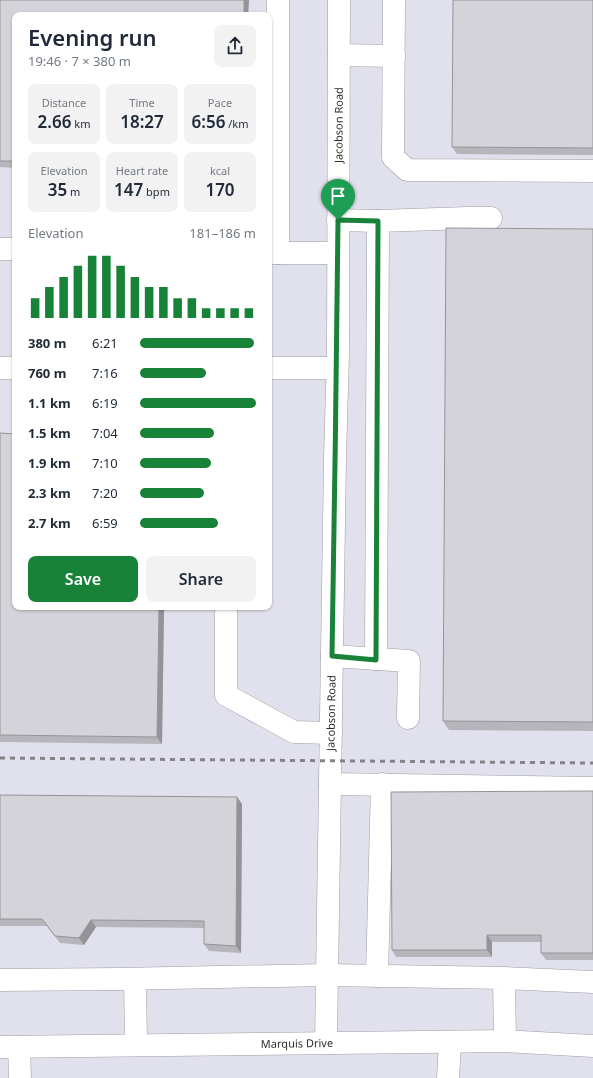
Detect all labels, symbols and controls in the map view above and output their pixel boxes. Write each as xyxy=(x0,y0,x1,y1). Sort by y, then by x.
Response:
text: Evening run xyxy=(28,22,157,52)
button: share xyxy=(214,25,256,67)
text: 19:46 · 7 × 380 m xyxy=(28,52,131,70)
street label: Jacobson Road xyxy=(331,87,346,164)
text: Distance xyxy=(42,95,86,110)
text: Time xyxy=(129,95,155,110)
text: Pace xyxy=(208,95,232,110)
text: 2.66 xyxy=(38,110,71,133)
text: 18:27 xyxy=(120,110,164,133)
text: 6:56 xyxy=(192,110,225,133)
text: km xyxy=(71,116,90,131)
text: /km xyxy=(225,116,249,131)
text: Elevation xyxy=(41,163,87,178)
text: Heart rate xyxy=(116,163,168,178)
text: kcal xyxy=(210,163,230,178)
text: 35 xyxy=(48,178,67,201)
text: 147 xyxy=(114,178,143,201)
text: 170 xyxy=(205,178,235,201)
pin xyxy=(321,179,355,220)
text: m xyxy=(67,184,80,199)
text: bpm xyxy=(143,184,170,199)
icon: arrive xyxy=(327,185,349,207)
text: Elevation xyxy=(28,224,84,242)
text: 181–186 m xyxy=(189,224,256,242)
text: 380 m xyxy=(28,334,66,352)
text: 6:21 xyxy=(92,334,118,352)
text: 760 m xyxy=(28,364,66,382)
text: 7:16 xyxy=(92,364,118,382)
text: 1.1 km xyxy=(28,394,71,412)
text: 6:19 xyxy=(92,394,118,412)
text: 1.5 km xyxy=(28,424,71,442)
text: 7:04 xyxy=(92,424,118,442)
text: 1.9 km xyxy=(28,454,71,472)
text: 7:10 xyxy=(92,454,118,472)
text: 2.3 km xyxy=(28,484,71,502)
text: 7:20 xyxy=(92,484,118,502)
text: 2.7 km xyxy=(28,514,71,532)
text: 6:59 xyxy=(92,514,118,532)
button: Save xyxy=(28,556,138,602)
button: Share xyxy=(146,556,256,602)
street label: Jacobson Road xyxy=(322,675,339,752)
street label: Marquis Drive xyxy=(261,1035,333,1051)

